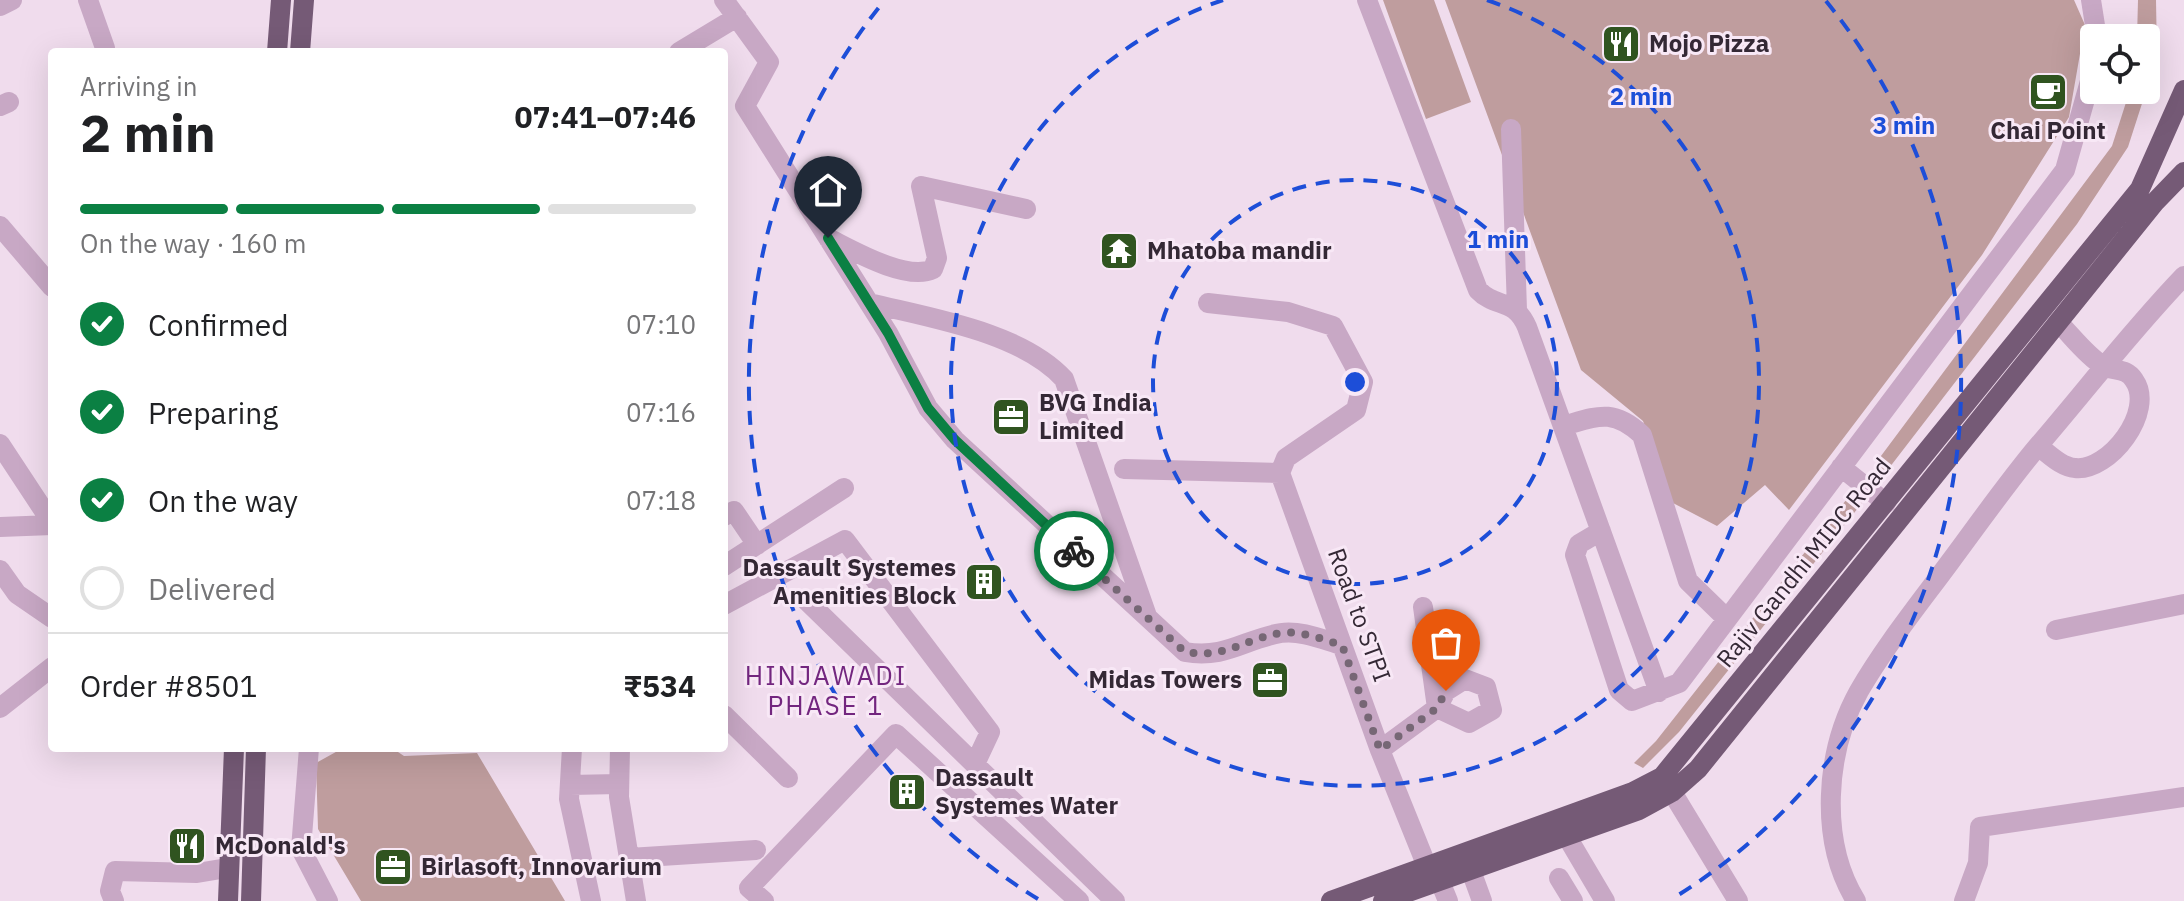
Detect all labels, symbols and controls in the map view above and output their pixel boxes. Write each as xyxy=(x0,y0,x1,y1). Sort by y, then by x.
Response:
restaurant icon: Mojo Pizza xyxy=(1600,23,1642,65)
map controls xyxy=(2080,24,2160,104)
button: locate xyxy=(2080,24,2160,104)
place label: Mojo Pizza xyxy=(1649,27,1769,59)
text: Arriving in xyxy=(80,69,197,103)
cafe icon: Chai Point xyxy=(2027,71,2069,113)
text: 2 min xyxy=(1610,80,1672,112)
text: 07:41–07:46 xyxy=(515,97,696,136)
text: 2 min xyxy=(80,99,216,166)
text: 3 min xyxy=(1873,109,1935,141)
place label: Chai Point xyxy=(1990,114,2106,146)
pin xyxy=(794,156,862,238)
icon: home xyxy=(806,168,850,212)
text: 1 min xyxy=(1467,223,1529,255)
text: On the way · 160 m xyxy=(80,226,306,260)
temple icon: Mhatoba mandir xyxy=(1098,230,1140,272)
place label: Mhatoba mandir xyxy=(1147,234,1332,266)
icon: check xyxy=(80,302,124,346)
text: Confirmed xyxy=(148,305,289,344)
text: 07:10 xyxy=(626,307,696,341)
centre of rings xyxy=(1341,368,1369,396)
place label: BVG India Limited xyxy=(1039,386,1152,446)
icon: check xyxy=(80,390,124,434)
text: Preparing xyxy=(148,393,278,432)
text: 07:16 xyxy=(626,395,696,429)
office icon: BVG India Limited xyxy=(990,396,1032,438)
street label: Rajiv Gandhi MIDC Road xyxy=(1709,451,1898,674)
icon: check xyxy=(80,478,124,522)
text: On the way xyxy=(148,481,298,520)
text: 07:18 xyxy=(626,483,696,517)
courier xyxy=(1034,511,1114,591)
icon: bike xyxy=(1052,529,1096,573)
street label: Road to STPI xyxy=(1321,544,1399,686)
place label: Dassault Systemes Amenities Block xyxy=(743,551,956,611)
building icon: Dassault Systemes Amenities Block xyxy=(963,561,1005,603)
text: Delivered xyxy=(148,569,276,608)
pin xyxy=(1412,609,1480,691)
icon: bag xyxy=(1424,621,1468,665)
district label: HINJAWADI PHASE 1 xyxy=(745,658,907,722)
office icon: Midas Towers xyxy=(1249,659,1291,701)
place label: Midas Towers xyxy=(1088,663,1242,695)
text: Order #8501 xyxy=(80,666,257,705)
text: ₹534 xyxy=(623,666,696,705)
place label: Dassault Systemes Water xyxy=(935,761,1118,821)
building icon: Dassault Systemes Water xyxy=(886,771,928,813)
restaurant icon: McDonald's xyxy=(166,825,208,867)
place label: McDonald's xyxy=(215,829,346,861)
office icon: Birlasoft, Innovarium xyxy=(372,846,414,888)
place label: Birlasoft, Innovarium xyxy=(421,850,662,882)

